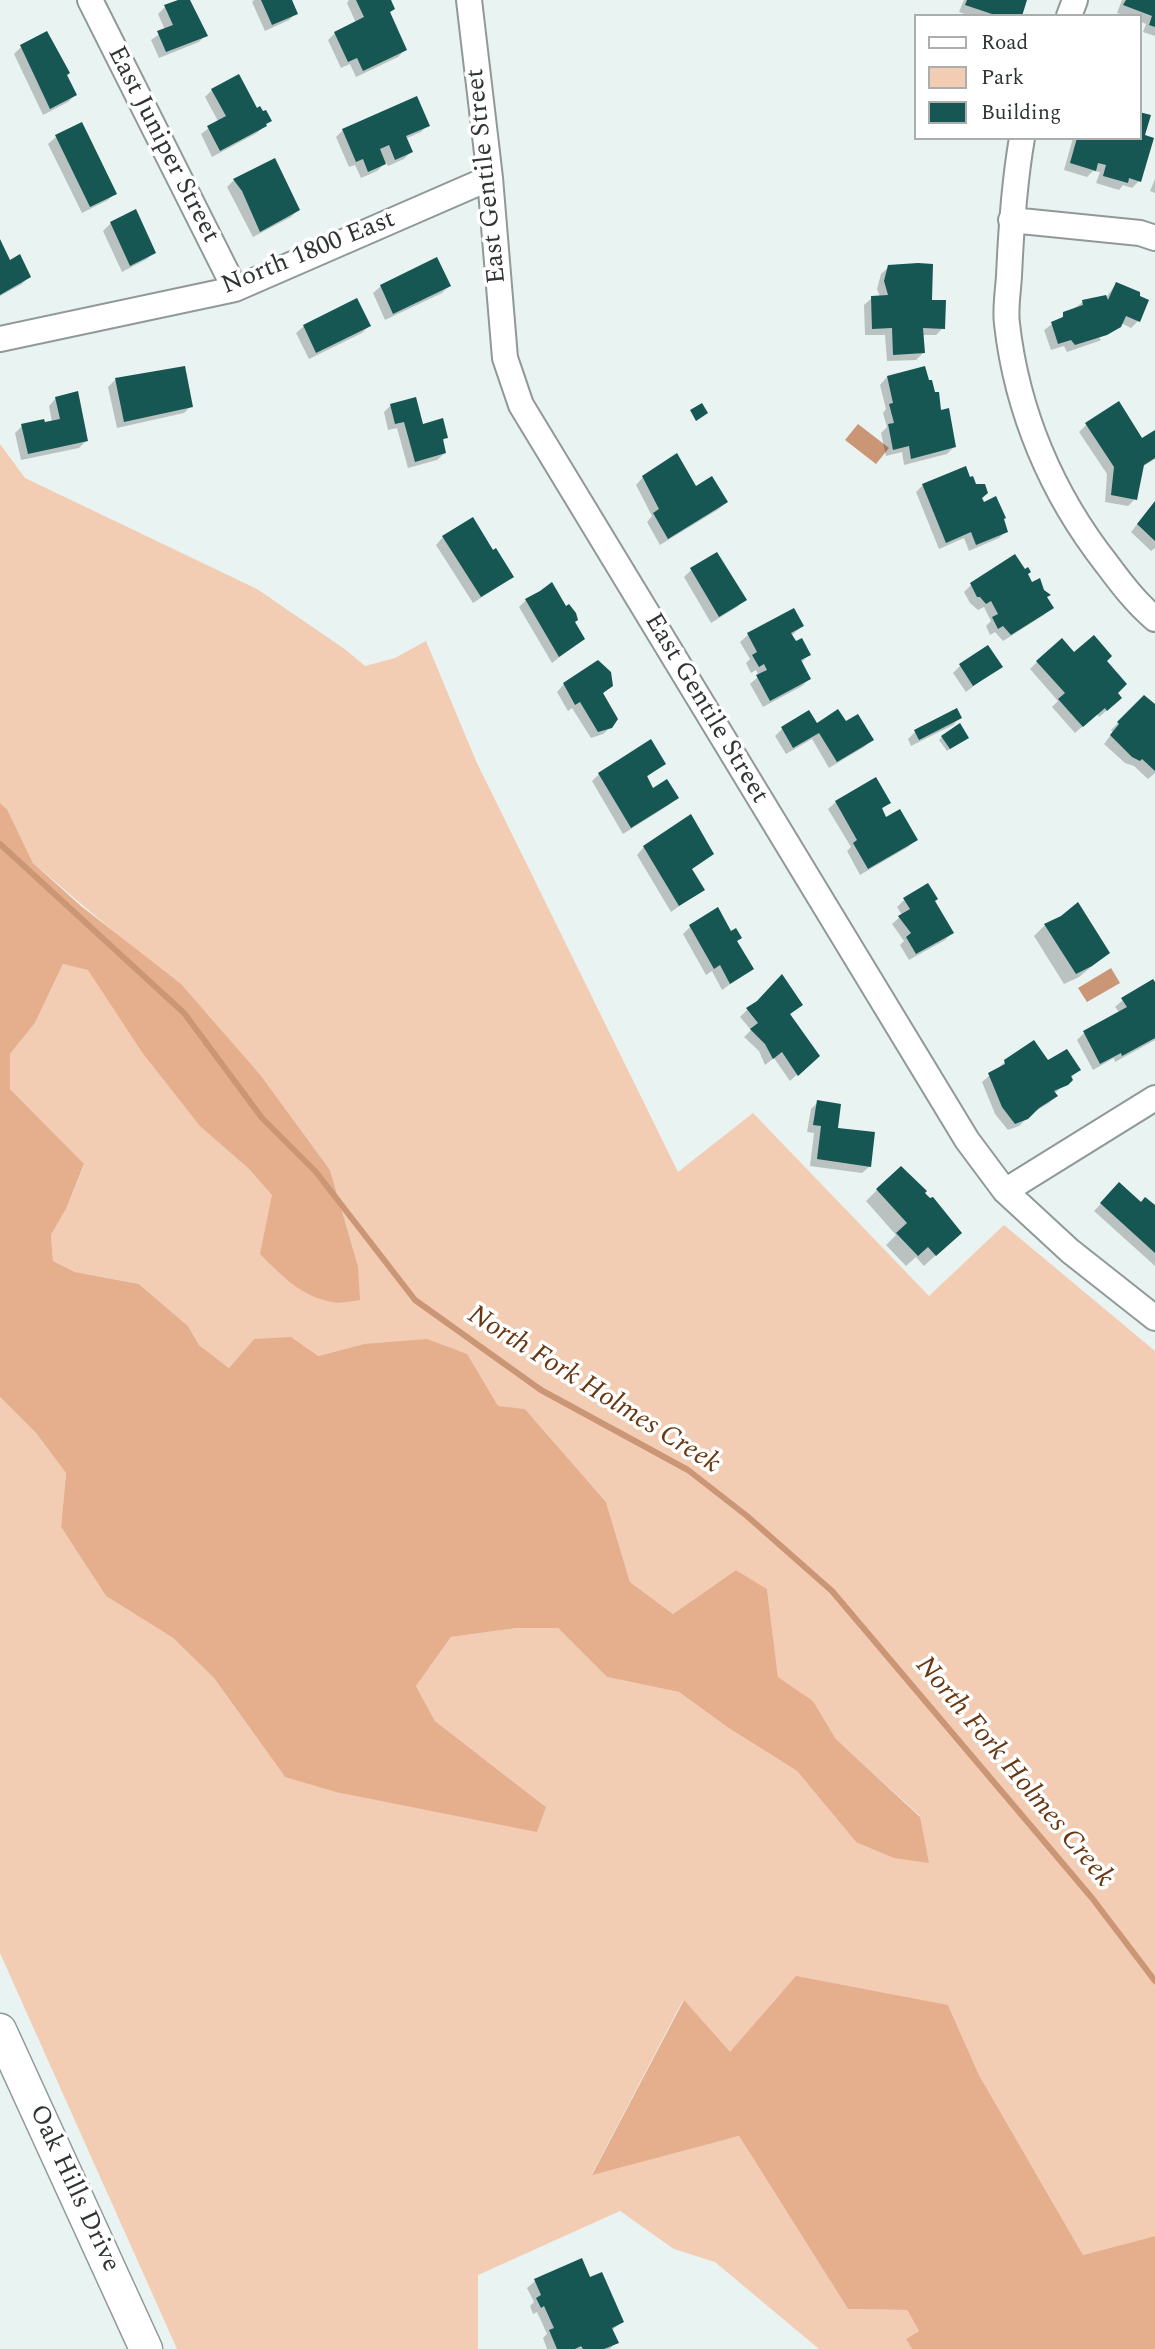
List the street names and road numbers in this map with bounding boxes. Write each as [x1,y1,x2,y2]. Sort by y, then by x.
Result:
street label: East Juniper Street [99,41,225,249]
street label: East Gentile Street [461,67,515,285]
street label: North 1800 East [218,205,400,303]
street label: East Gentile Street [636,608,774,810]
street label: Oak Hills Drive [21,2101,125,2277]

